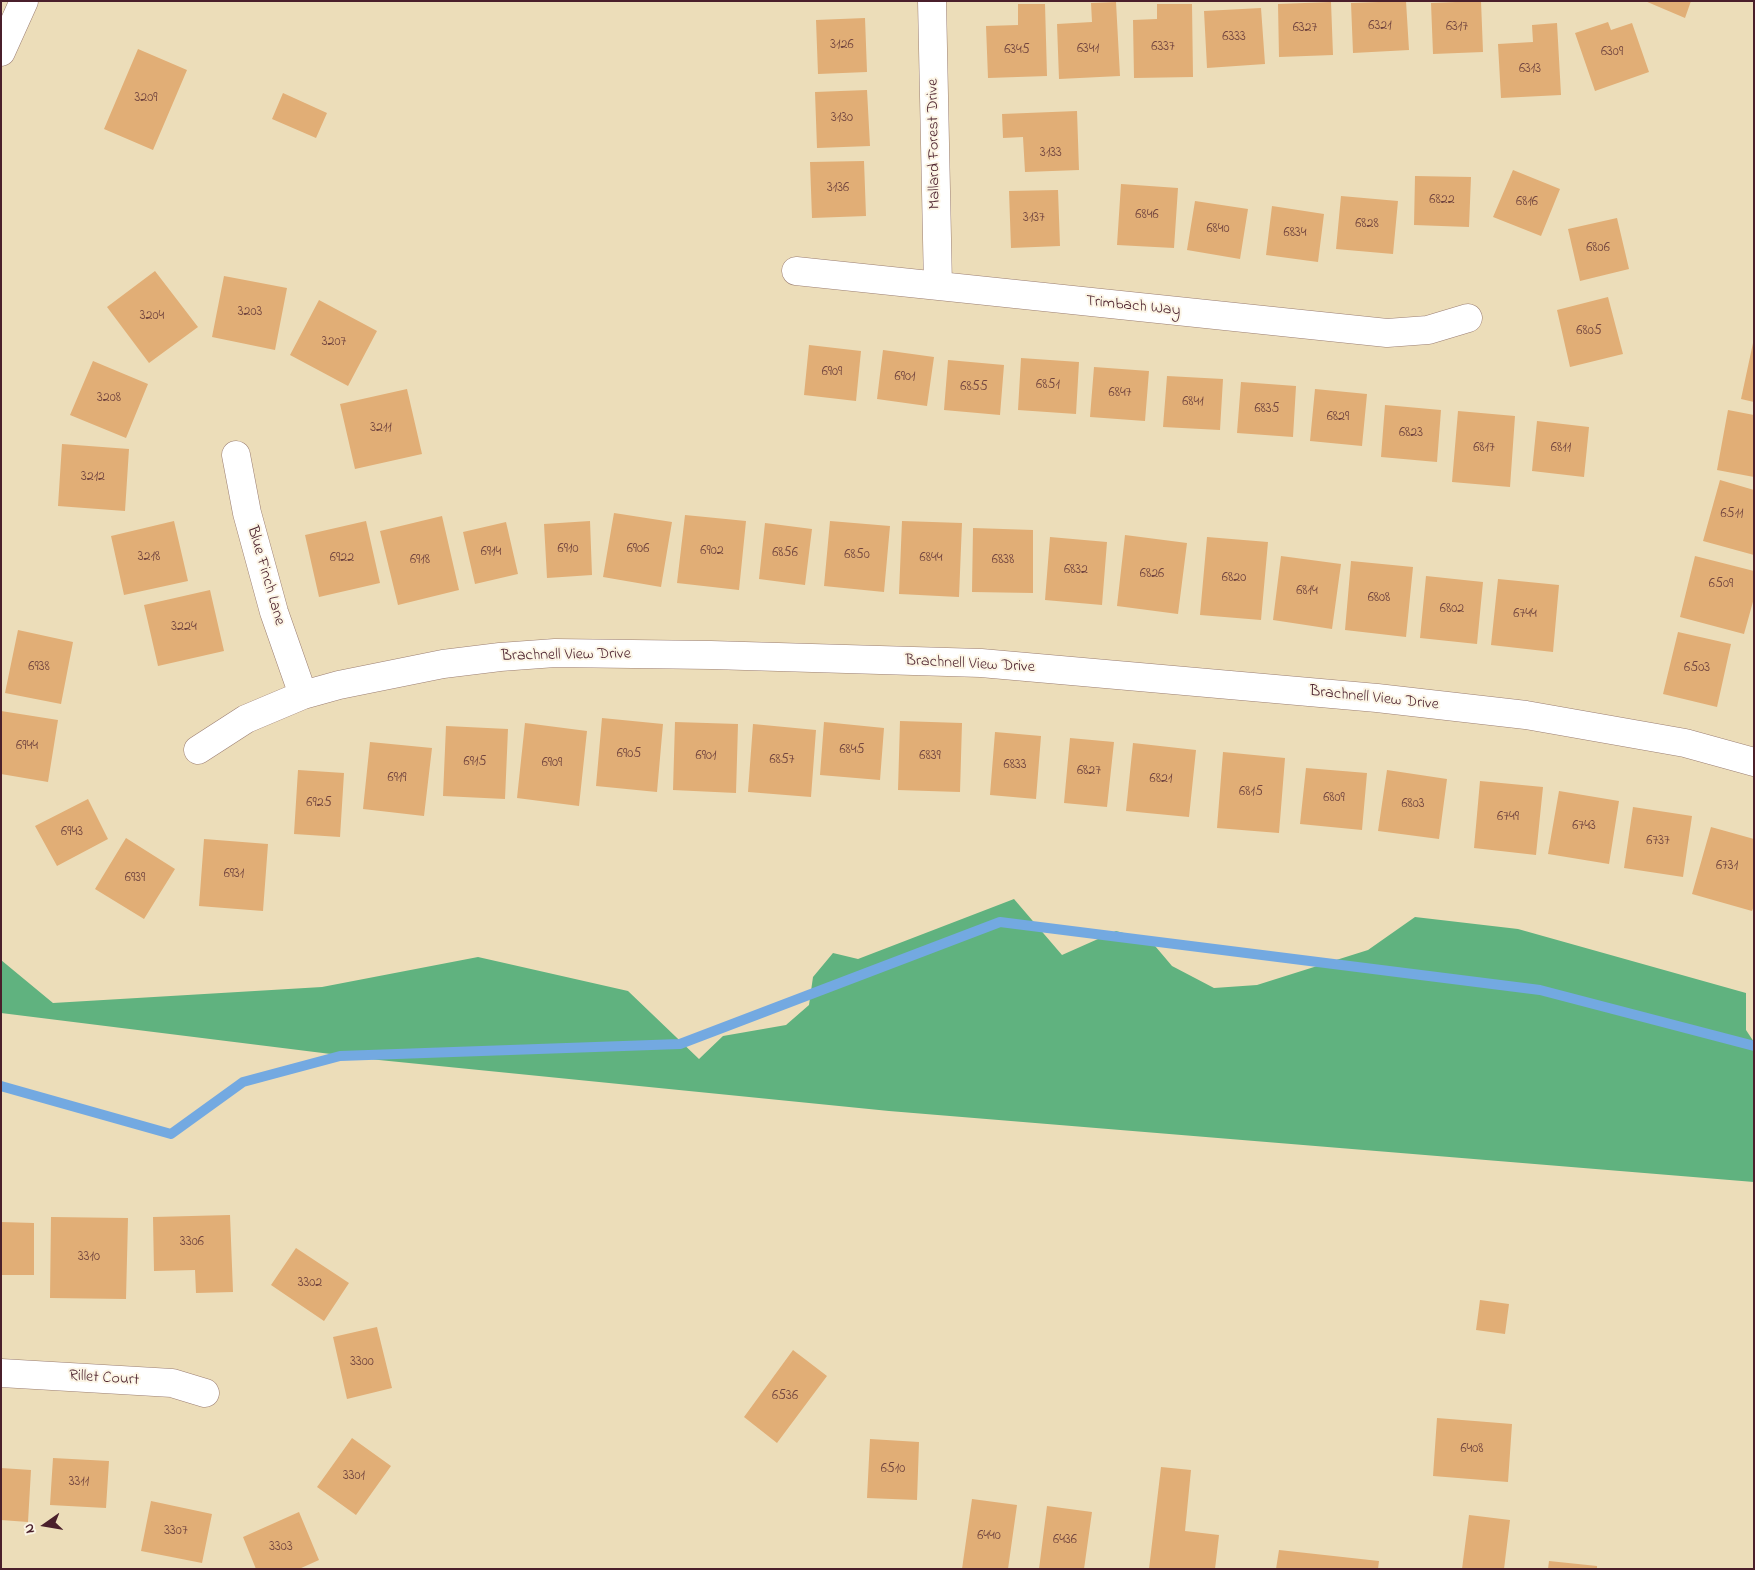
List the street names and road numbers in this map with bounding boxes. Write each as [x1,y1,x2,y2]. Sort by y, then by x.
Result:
street label: Mallard Forest Drive [924,79,946,209]
street label: Trimbach Way [1085,292,1181,322]
street label: Blue Finch Lane [242,524,288,628]
street label: Brachnell View Drive [501,645,631,667]
street label: Brachnell View Drive [905,652,1035,678]
street label: Brachnell View Drive [1308,683,1440,715]
street label: Rillet Court [68,1367,140,1391]

